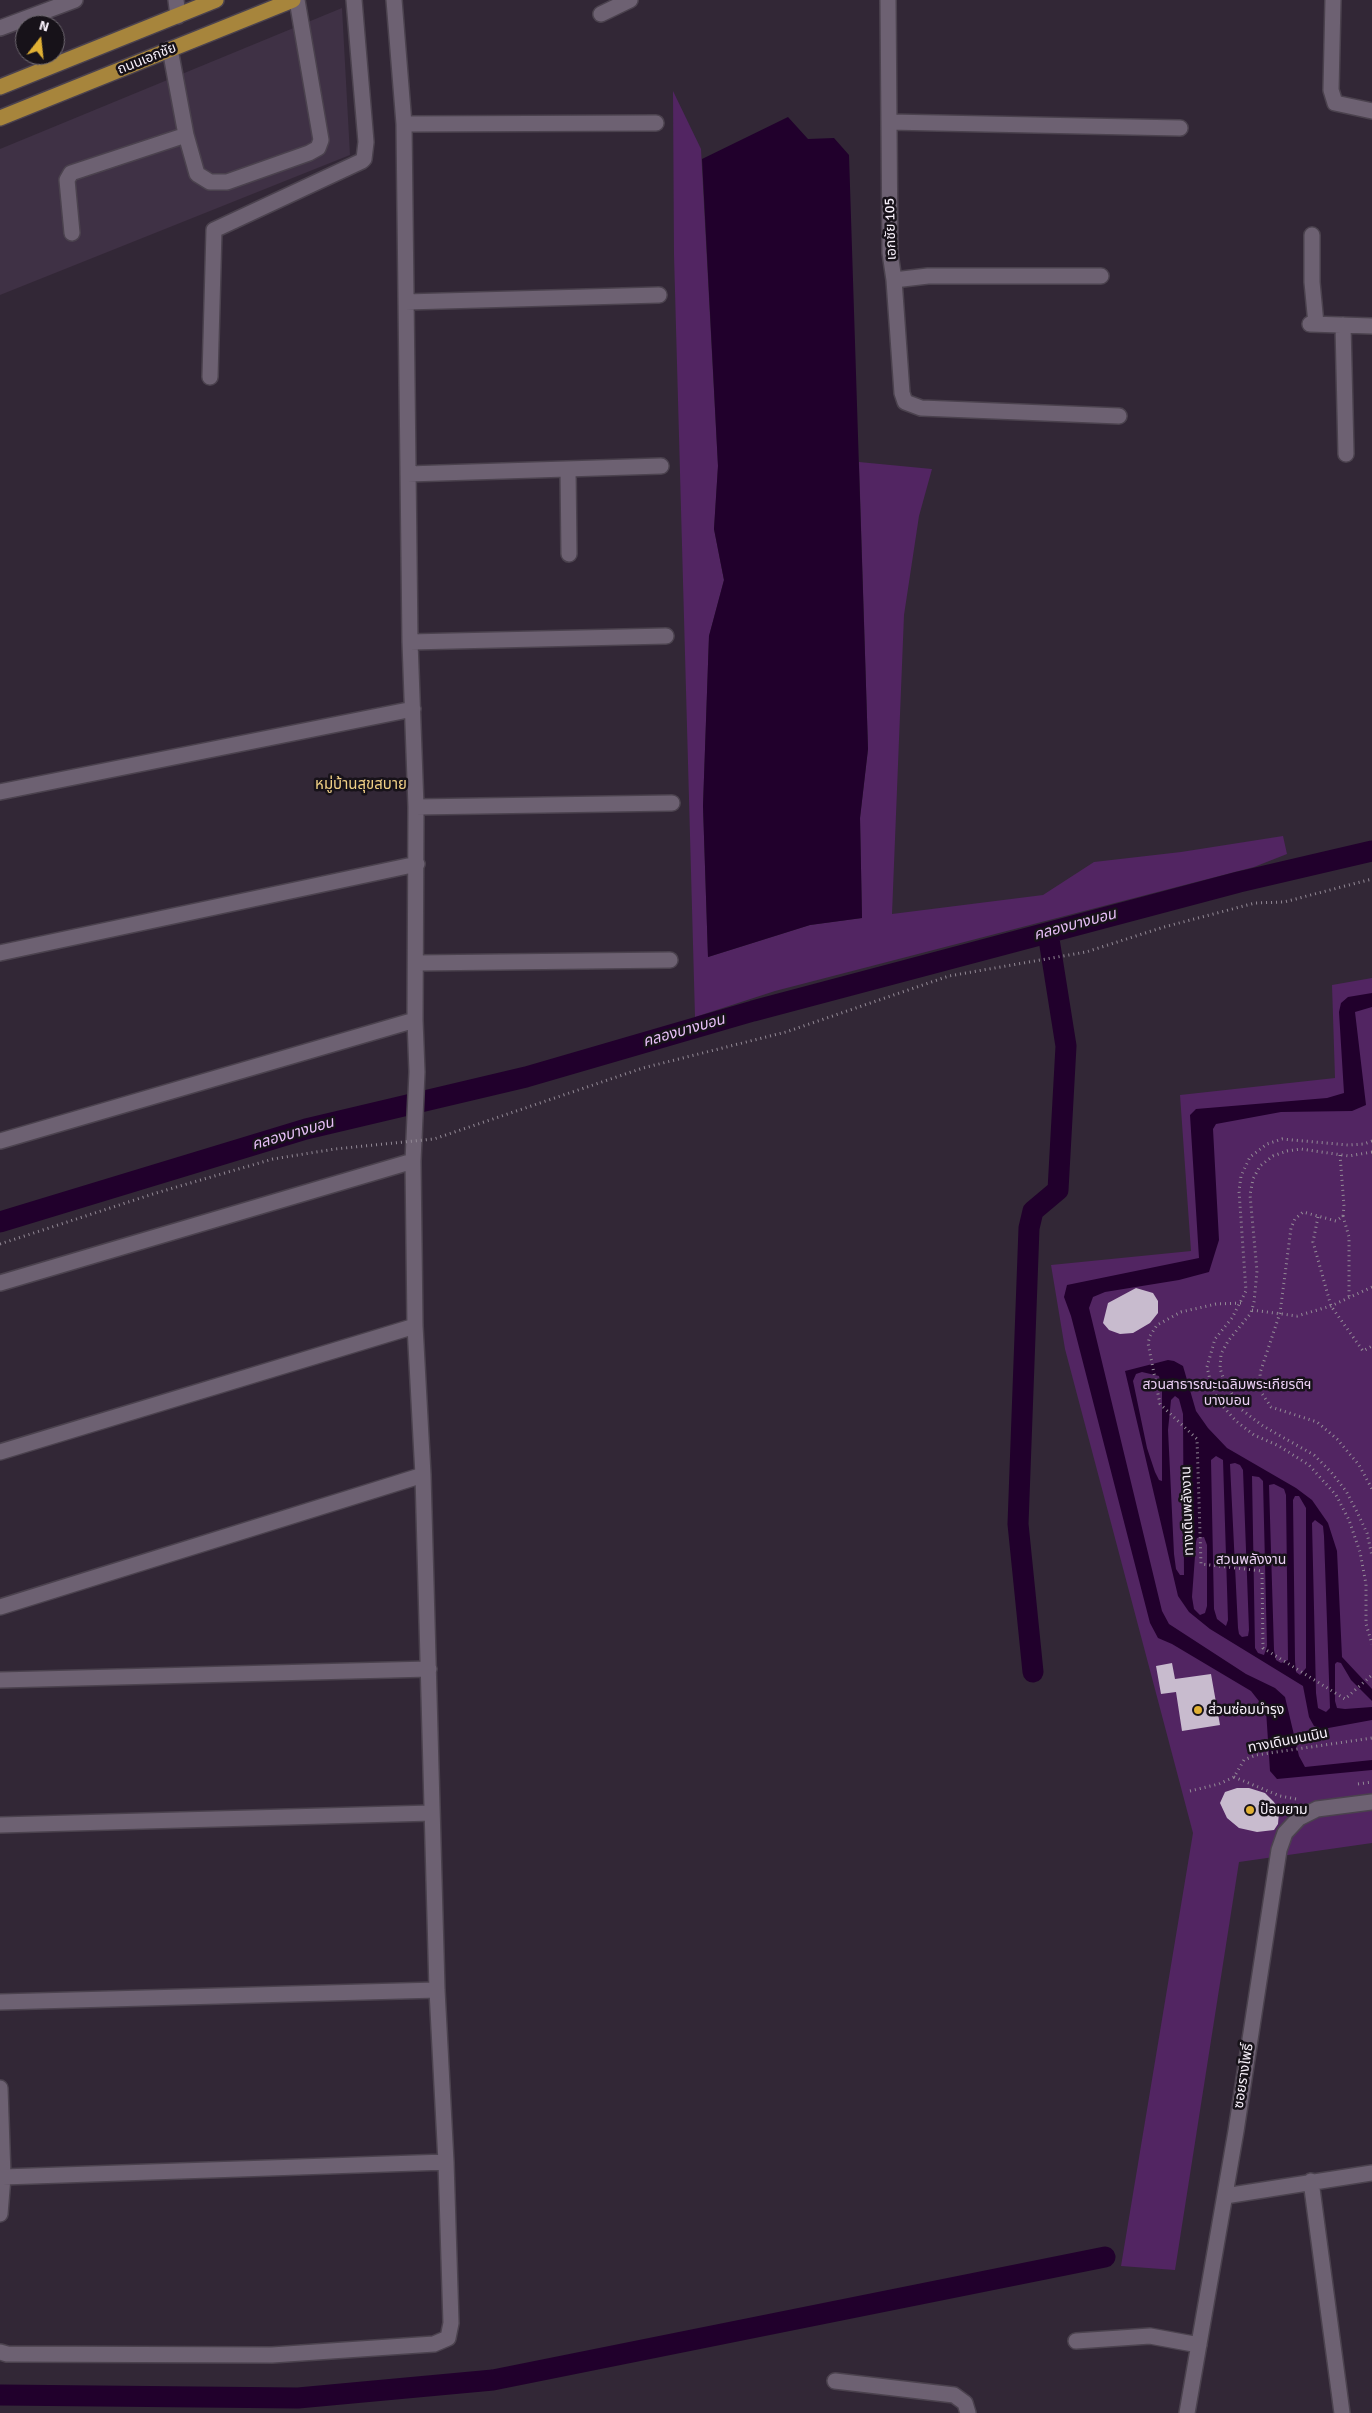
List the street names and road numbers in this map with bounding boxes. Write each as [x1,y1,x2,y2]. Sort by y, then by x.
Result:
street label: ถนนเอกชัย [115,40,179,78]
street label: เอกชัย 105 [882,198,900,260]
street label: ทางเดินพลังงาน [1178,1466,1198,1556]
street label: ทางเดินบนเนิน [1247,1725,1329,1757]
street label: ซอยรางโพธิ์ [1231,2042,1257,2110]

